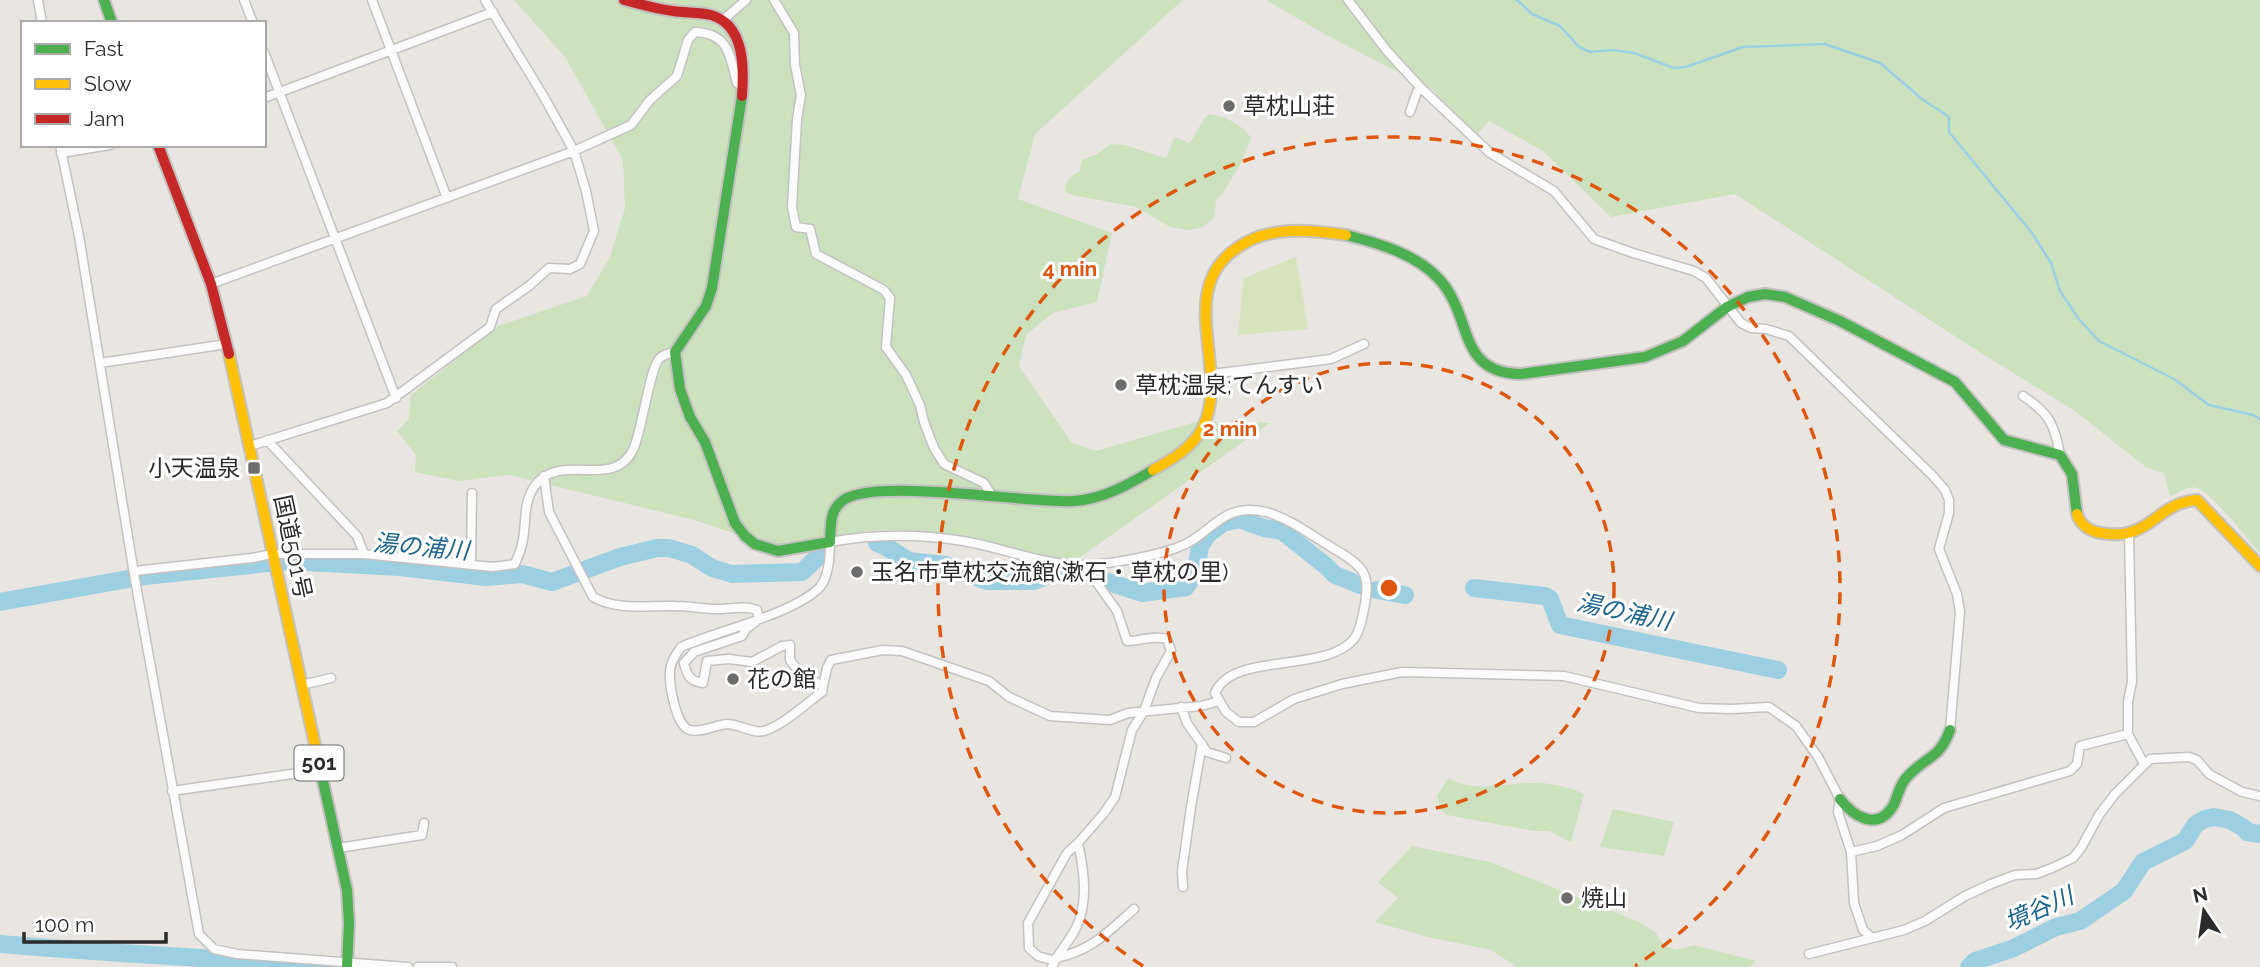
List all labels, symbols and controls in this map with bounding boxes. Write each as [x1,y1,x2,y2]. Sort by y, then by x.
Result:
legend [21,21,266,147]
text: Fast [84,36,124,61]
text: Slow [84,71,132,96]
place label: 草枕山荘 [1243,92,1335,119]
marker: 草枕山荘 [1221,98,1237,114]
text: Jam [84,106,125,131]
text: 4 min [1043,256,1097,281]
place label: 草枕温泉;てんすい [1135,371,1323,398]
marker: 草枕温泉;てんすい [1113,377,1129,393]
text: 2 min [1203,416,1257,441]
place label: 小天温泉 [148,454,240,481]
marker: 小天温泉 [246,460,262,476]
street label: 国道501号 [269,493,318,601]
water label: 湯の浦川 [372,528,473,565]
place label: 玉名市草枕交流館(漱石・草枕の里) [871,558,1228,585]
marker: 玉名市草枕交流館(漱石・草枕の里) [849,564,865,580]
centre of rings [1377,576,1401,600]
water label: 湯の浦川 [1574,587,1677,636]
place label: 花の館 [747,665,816,692]
marker: 花の館 [725,671,741,687]
road number: 501 [294,746,344,780]
north arrow [2169,876,2239,946]
water label: 境谷川 [2000,879,2080,936]
text: N [2191,882,2210,907]
place label: 焼山 [1581,884,1627,911]
marker: 焼山 [1559,890,1575,906]
scale bar [24,900,166,944]
text: 100 m [35,912,94,937]

